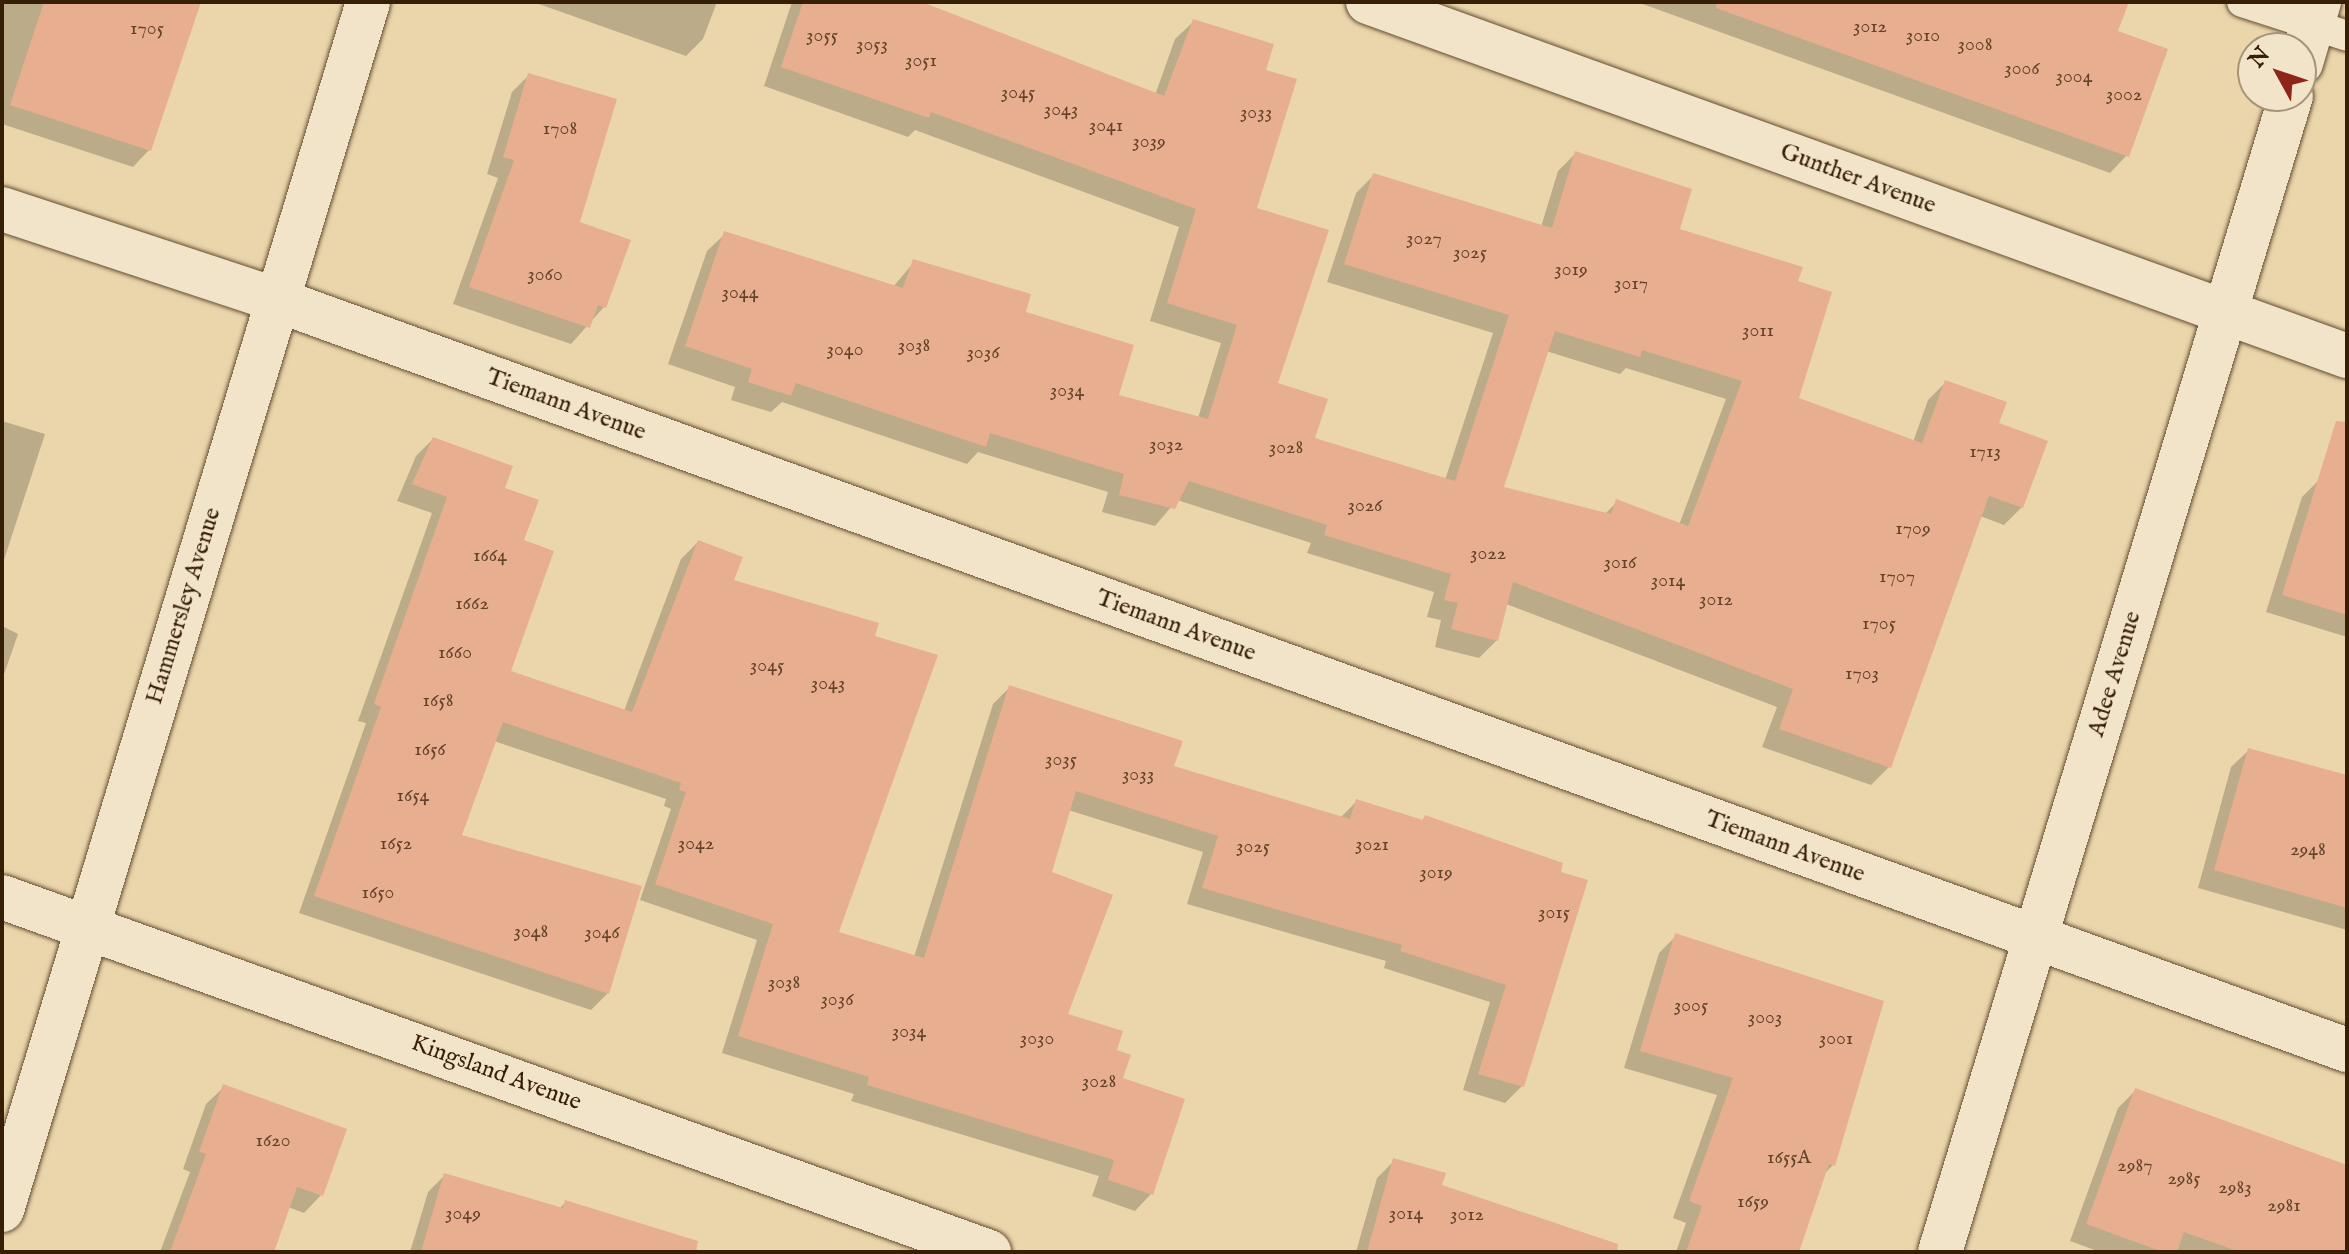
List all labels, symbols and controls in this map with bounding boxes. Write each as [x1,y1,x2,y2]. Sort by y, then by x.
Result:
house number: 3012 [1853,14,1887,38]
house number: 1705 [130,16,164,40]
house number: 3055 [806,23,838,47]
house number: 3010 [1906,23,1940,47]
house number: 3053 [856,32,888,56]
house number: 3008 [1958,32,1992,56]
north arrow [2237,32,2317,112]
text: N [2243,42,2277,74]
house number: 3051 [905,48,937,72]
house number: 3006 [2004,56,2040,80]
house number: 3004 [2056,64,2092,88]
house number: 3045 [1001,80,1035,104]
house number: 3002 [2106,82,2142,106]
house number: 3043 [1044,97,1078,121]
house number: 3033 [1240,100,1272,124]
house number: 3041 [1089,113,1123,137]
house number: 1708 [543,116,577,140]
house number: 3039 [1132,129,1166,153]
street label: Gunther Avenue [1776,137,1940,221]
house number: 3027 [1406,226,1442,250]
house number: 3025 [1453,240,1487,264]
house number: 3019 [1554,257,1588,281]
house number: 3060 [527,262,563,286]
house number: 3017 [1614,271,1648,295]
house number: 3044 [722,280,758,304]
house number: 3011 [1742,318,1774,342]
house number: 3038 [898,333,930,357]
house number: 3040 [827,337,863,361]
house number: 3036 [966,340,1000,364]
street label: Tiemann Avenue [482,363,650,447]
house number: 3034 [1050,378,1084,402]
house number: 3032 [1149,432,1183,456]
house number: 3028 [1269,435,1303,459]
house number: 1713 [1969,439,2001,463]
house number: 3026 [1347,493,1383,517]
street label: Hammersley Avenue [140,504,228,708]
house number: 1709 [1895,516,1931,540]
house number: 3022 [1470,541,1506,565]
house number: 1664 [473,543,507,567]
house number: 3016 [1603,550,1637,574]
house number: 1707 [1879,564,1915,588]
house number: 3014 [1651,568,1685,592]
street label: Tiemann Avenue [1092,584,1260,668]
house number: 3012 [1699,587,1733,611]
house number: 1662 [455,591,489,615]
street label: Adee Avenue [2082,608,2148,740]
house number: 1705 [1862,611,1896,635]
house number: 1660 [438,640,472,664]
house number: 3045 [750,653,784,677]
house number: 1703 [1845,661,1879,685]
house number: 3043 [811,671,845,695]
house number: 1658 [423,688,453,712]
house number: 1656 [414,737,446,761]
house number: 3035 [1045,747,1077,771]
house number: 3033 [1122,762,1154,786]
house number: 1654 [397,783,429,807]
street label: Tiemann Avenue [1701,805,1869,889]
house number: 1652 [380,831,412,855]
house number: 3042 [678,831,714,855]
house number: 3021 [1355,832,1389,856]
house number: 3025 [1236,834,1270,858]
house number: 2948 [2290,837,2326,861]
house number: 3019 [1419,860,1453,884]
house number: 1650 [362,880,394,904]
house number: 3015 [1538,900,1570,924]
house number: 3048 [514,919,548,943]
house number: 3046 [584,920,620,944]
house number: 3038 [768,970,800,994]
house number: 3036 [820,987,854,1011]
house number: 3005 [1674,993,1708,1017]
house number: 3003 [1748,1005,1782,1029]
house number: 3034 [892,1019,926,1043]
house number: 3030 [1020,1026,1054,1050]
house number: 3001 [1819,1026,1853,1050]
street label: Kingsland Avenue [407,1029,585,1117]
house number: 3028 [1082,1069,1116,1093]
house number: 1620 [255,1128,291,1152]
house number: 1655A [1767,1145,1811,1169]
house number: 2987 [2117,1153,2153,1177]
house number: 2985 [2167,1166,2201,1190]
house number: 2983 [2218,1175,2252,1199]
house number: 1659 [1737,1189,1769,1213]
house number: 2981 [2267,1193,2301,1217]
house number: 3049 [445,1201,481,1225]
house number: 3014 [1389,1201,1423,1225]
house number: 3012 [1450,1202,1484,1226]

